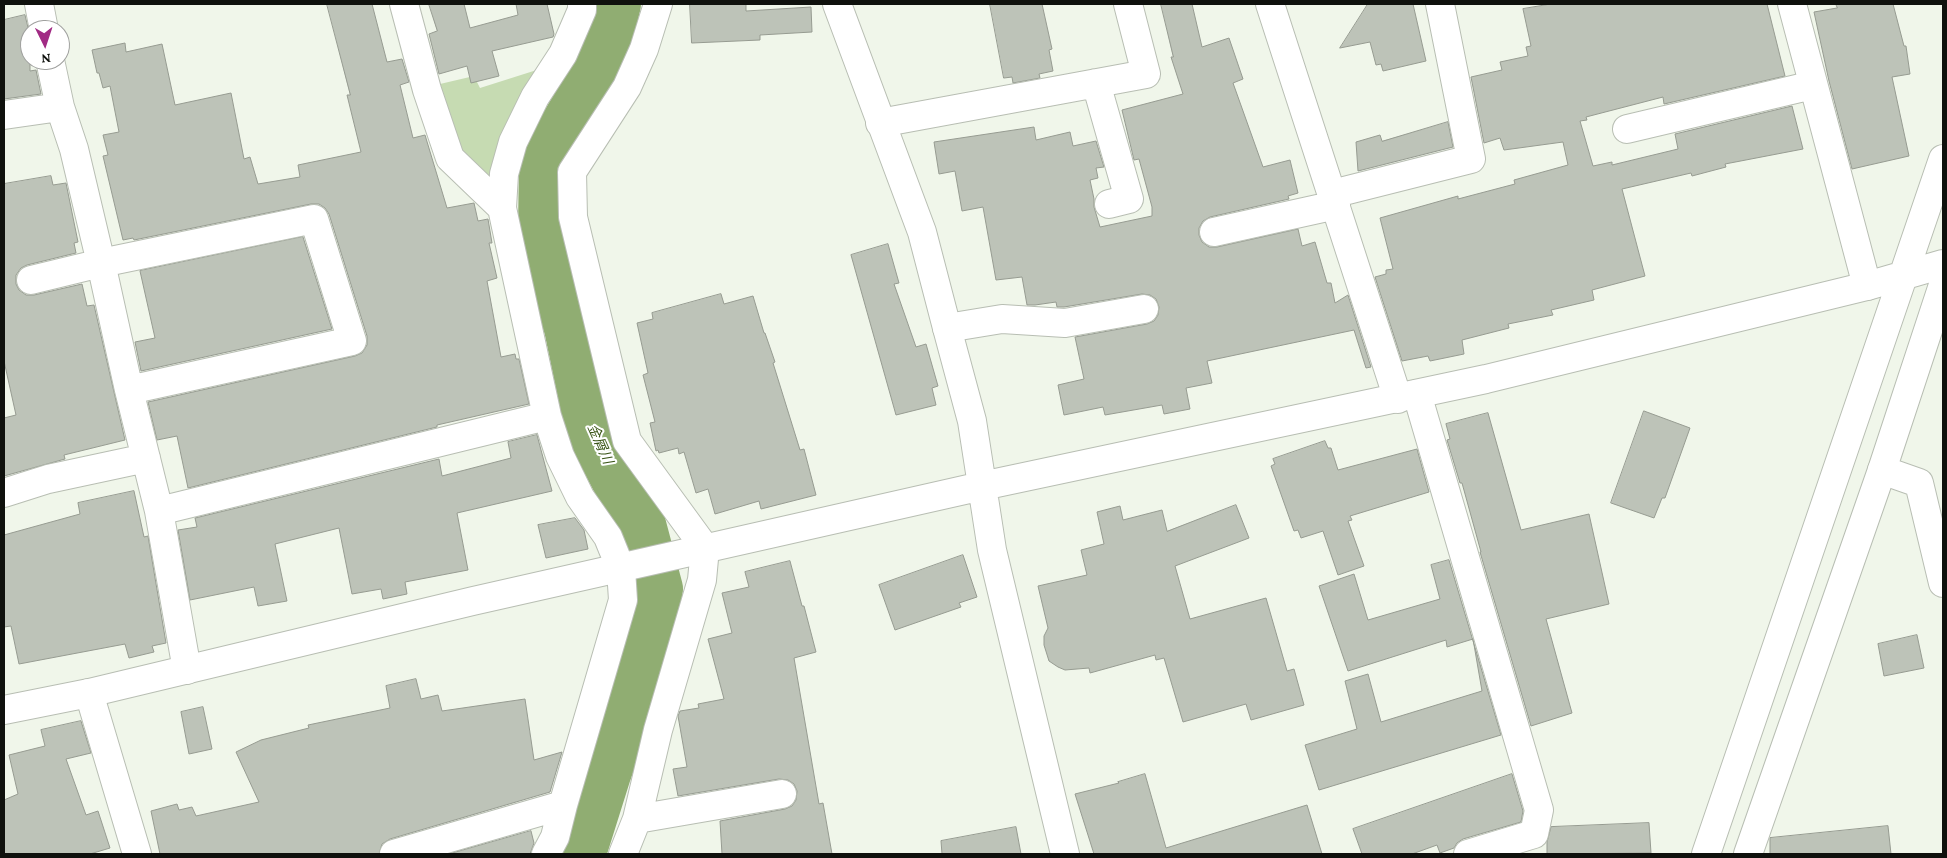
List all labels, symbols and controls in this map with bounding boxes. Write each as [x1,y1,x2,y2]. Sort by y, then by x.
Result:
north arrow [20,20,70,70]
text: N [41,51,51,67]
water label: 金屑川 [584,421,616,467]

